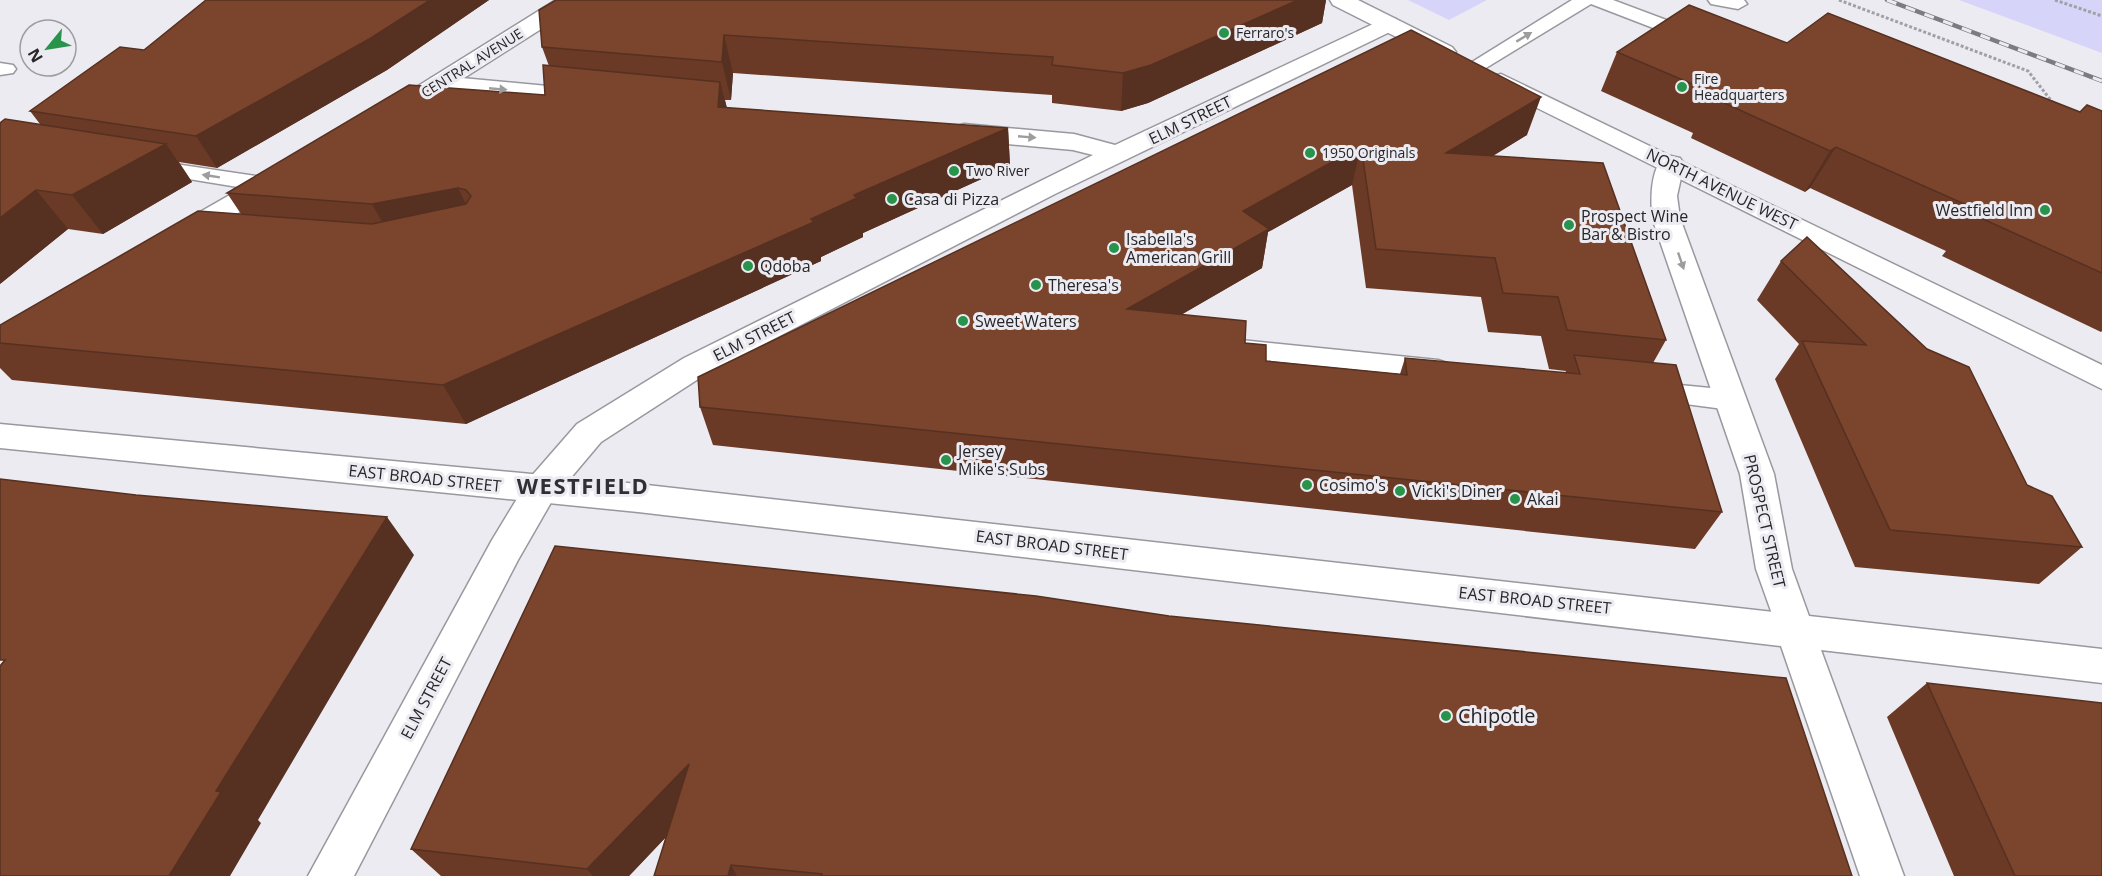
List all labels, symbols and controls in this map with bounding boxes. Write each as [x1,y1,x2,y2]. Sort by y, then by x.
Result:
north arrow [18,18,78,78]
place label: Ferraro's [1236,23,1295,42]
street label: CENTRAL AVENUE [417,24,526,102]
marker: Ferraro's [1217,26,1231,40]
one-way arrow [1516,32,1533,42]
text: N [22,44,48,67]
place label: Fire Headquarters [1694,69,1785,104]
marker: Fire Headquarters [1675,80,1689,94]
one-way arrow [489,84,508,94]
street label: ELM STREET [1145,90,1235,150]
one-way arrow [1017,132,1036,142]
place label: 1950 Originals [1322,143,1416,162]
street label: NORTH AVENUE WEST [1643,143,1801,235]
marker: 1950 Originals [1303,146,1317,160]
place label: Two River [966,161,1030,180]
marker: Two River [947,164,961,178]
one-way arrow [201,171,220,180]
place label: Casa di Pizza [904,188,999,210]
marker: Casa di Pizza [885,192,899,206]
place label: Westfield Inn [1935,199,2033,221]
marker: Westfield Inn [2038,203,2052,217]
place label: Prospect Wine Bar & Bistro [1581,205,1688,245]
marker: Prospect Wine Bar & Bistro [1562,218,1576,232]
place label: Isabella's American Grill [1126,228,1231,268]
marker: Isabella's American Grill [1107,241,1121,255]
one-way arrow [1677,252,1686,270]
place label: Qdoba [760,255,811,277]
marker: Qdoba [741,259,755,273]
place label: Theresa's [1048,274,1119,296]
marker: Theresa's [1029,278,1043,292]
street label: ELM STREET [709,306,799,366]
place label: Sweet Waters [975,310,1077,332]
marker: Sweet Waters [956,314,970,328]
place label: Jersey Mike's Subs [956,440,1045,480]
street label: PROSPECT STREET [1739,452,1791,590]
marker: Jersey Mike's Subs [939,453,953,467]
street label: EAST BROAD STREET [348,459,503,497]
district label: WESTFIELD [517,470,649,500]
place label: Cosimo's [1319,474,1386,496]
marker: Cosimo's [1300,478,1314,492]
place label: Vicki's Diner [1412,480,1502,502]
marker: Vicki's Diner [1393,484,1407,498]
place label: Akai [1527,488,1558,510]
marker: Akai [1508,492,1522,506]
street label: EAST BROAD STREET [975,525,1130,565]
street label: EAST BROAD STREET [1458,581,1613,619]
street label: ELM STREET [395,653,457,743]
place label: Chipotle [1458,702,1536,729]
marker: Chipotle [1439,709,1453,723]

